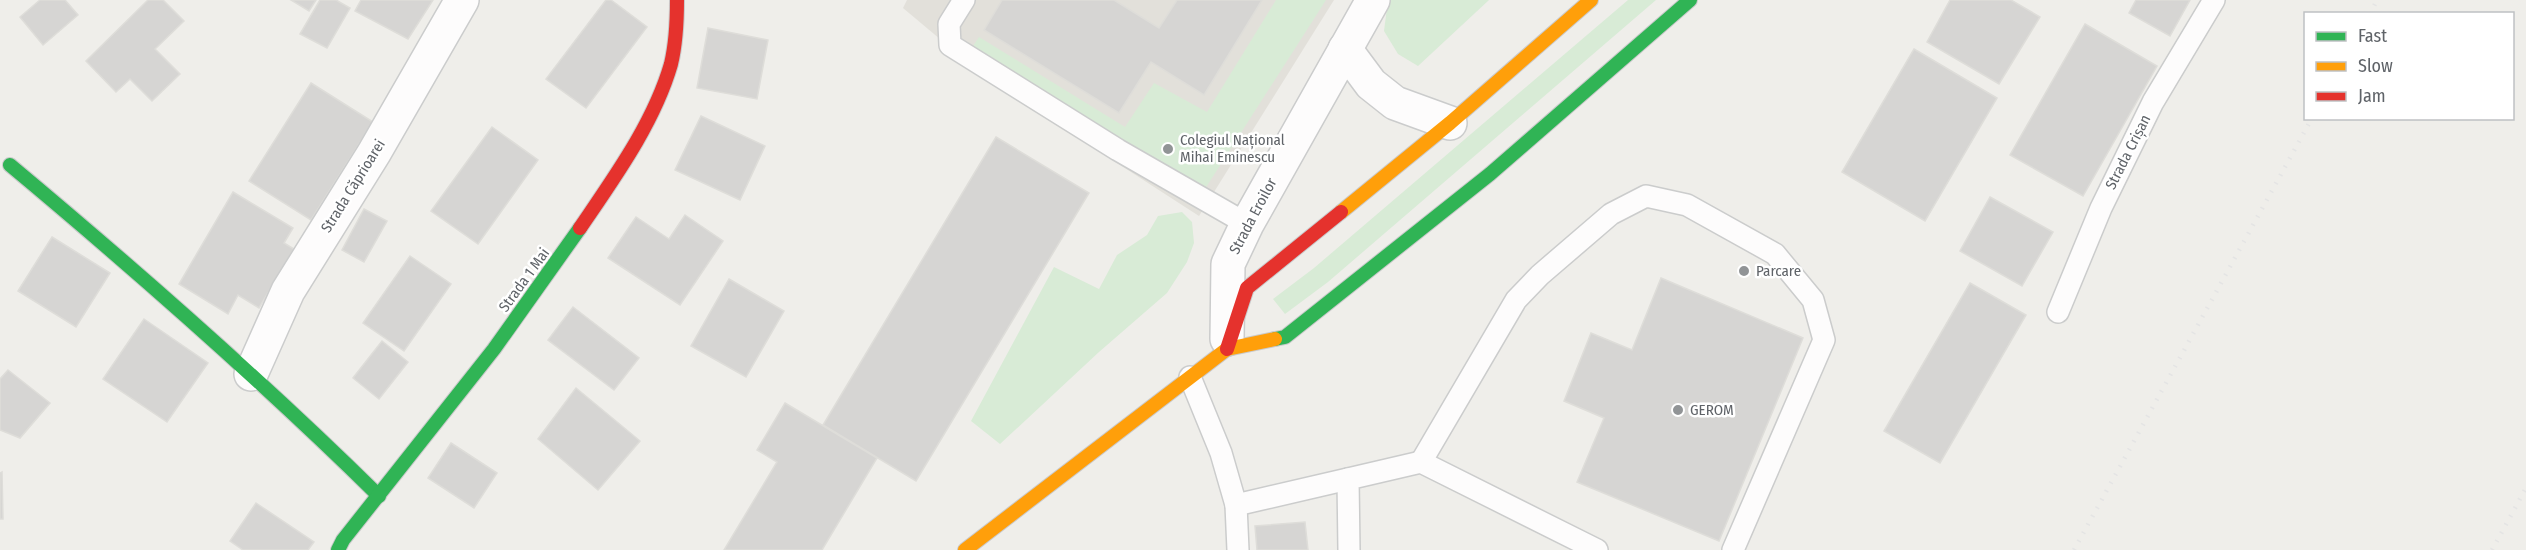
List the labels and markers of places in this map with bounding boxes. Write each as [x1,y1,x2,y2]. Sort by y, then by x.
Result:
place label: Colegiul Național Mihai Eminescu [1180,131,1285,166]
marker: Colegiul Național Mihai Eminescu [1161,142,1175,156]
place label: Parcare [1756,262,1801,280]
marker: Parcare [1737,264,1751,278]
place label: GEROM [1690,401,1734,419]
marker: GEROM [1671,403,1685,417]

